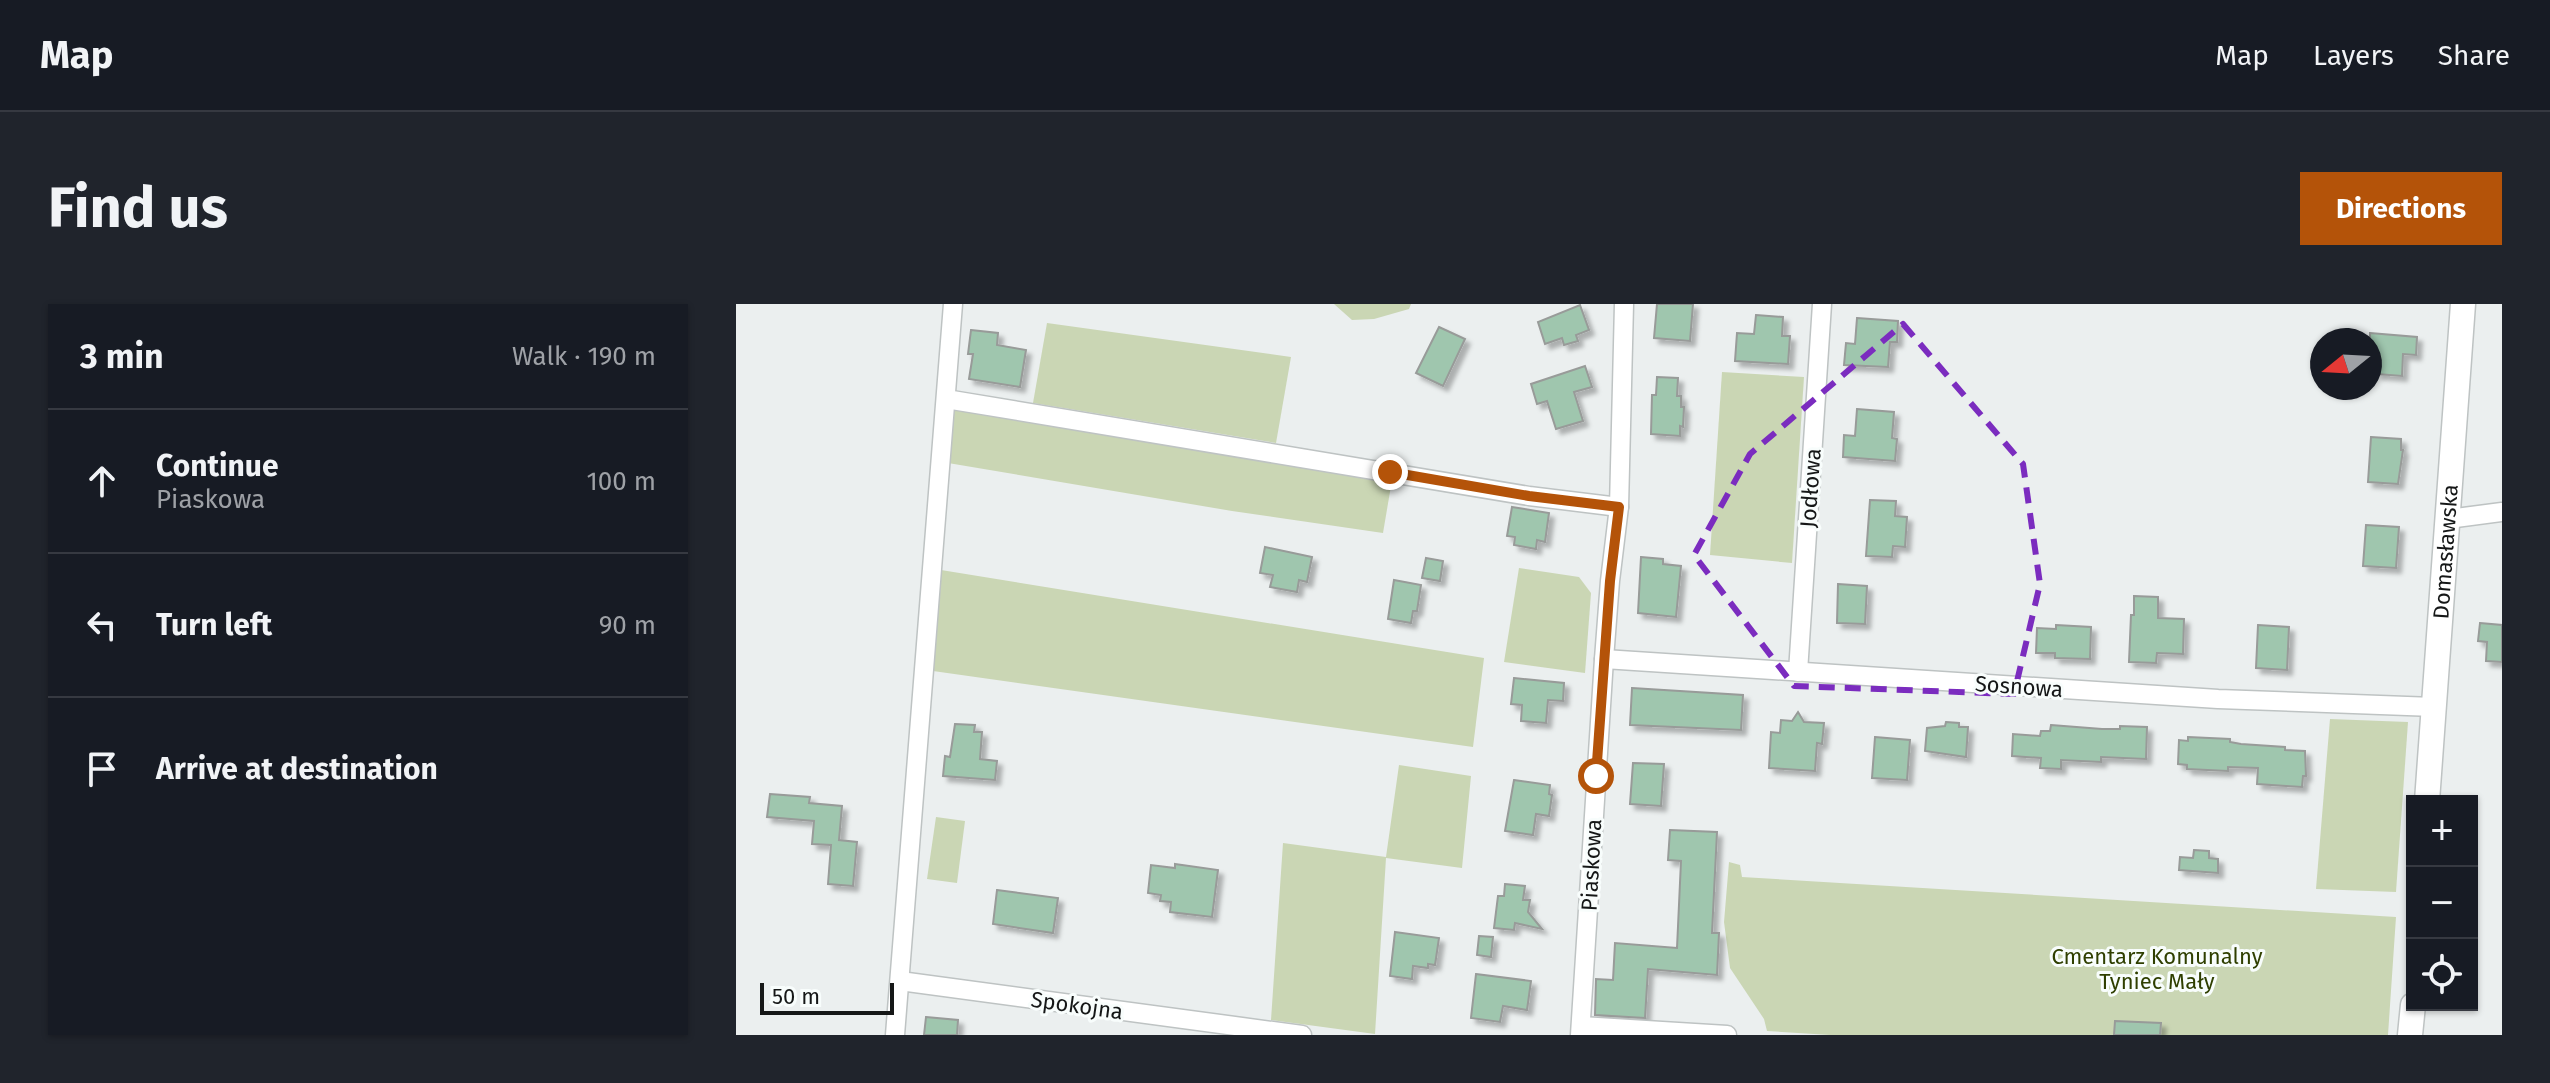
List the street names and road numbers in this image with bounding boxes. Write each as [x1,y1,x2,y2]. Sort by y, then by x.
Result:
street label: Jodłowa [1794,447,1827,529]
street label: Domasławska [2427,483,2464,620]
street label: Sosnowa [1974,670,2064,703]
street label: Piaskowa [1576,818,1607,912]
street label: Spokojna [1029,986,1125,1025]

